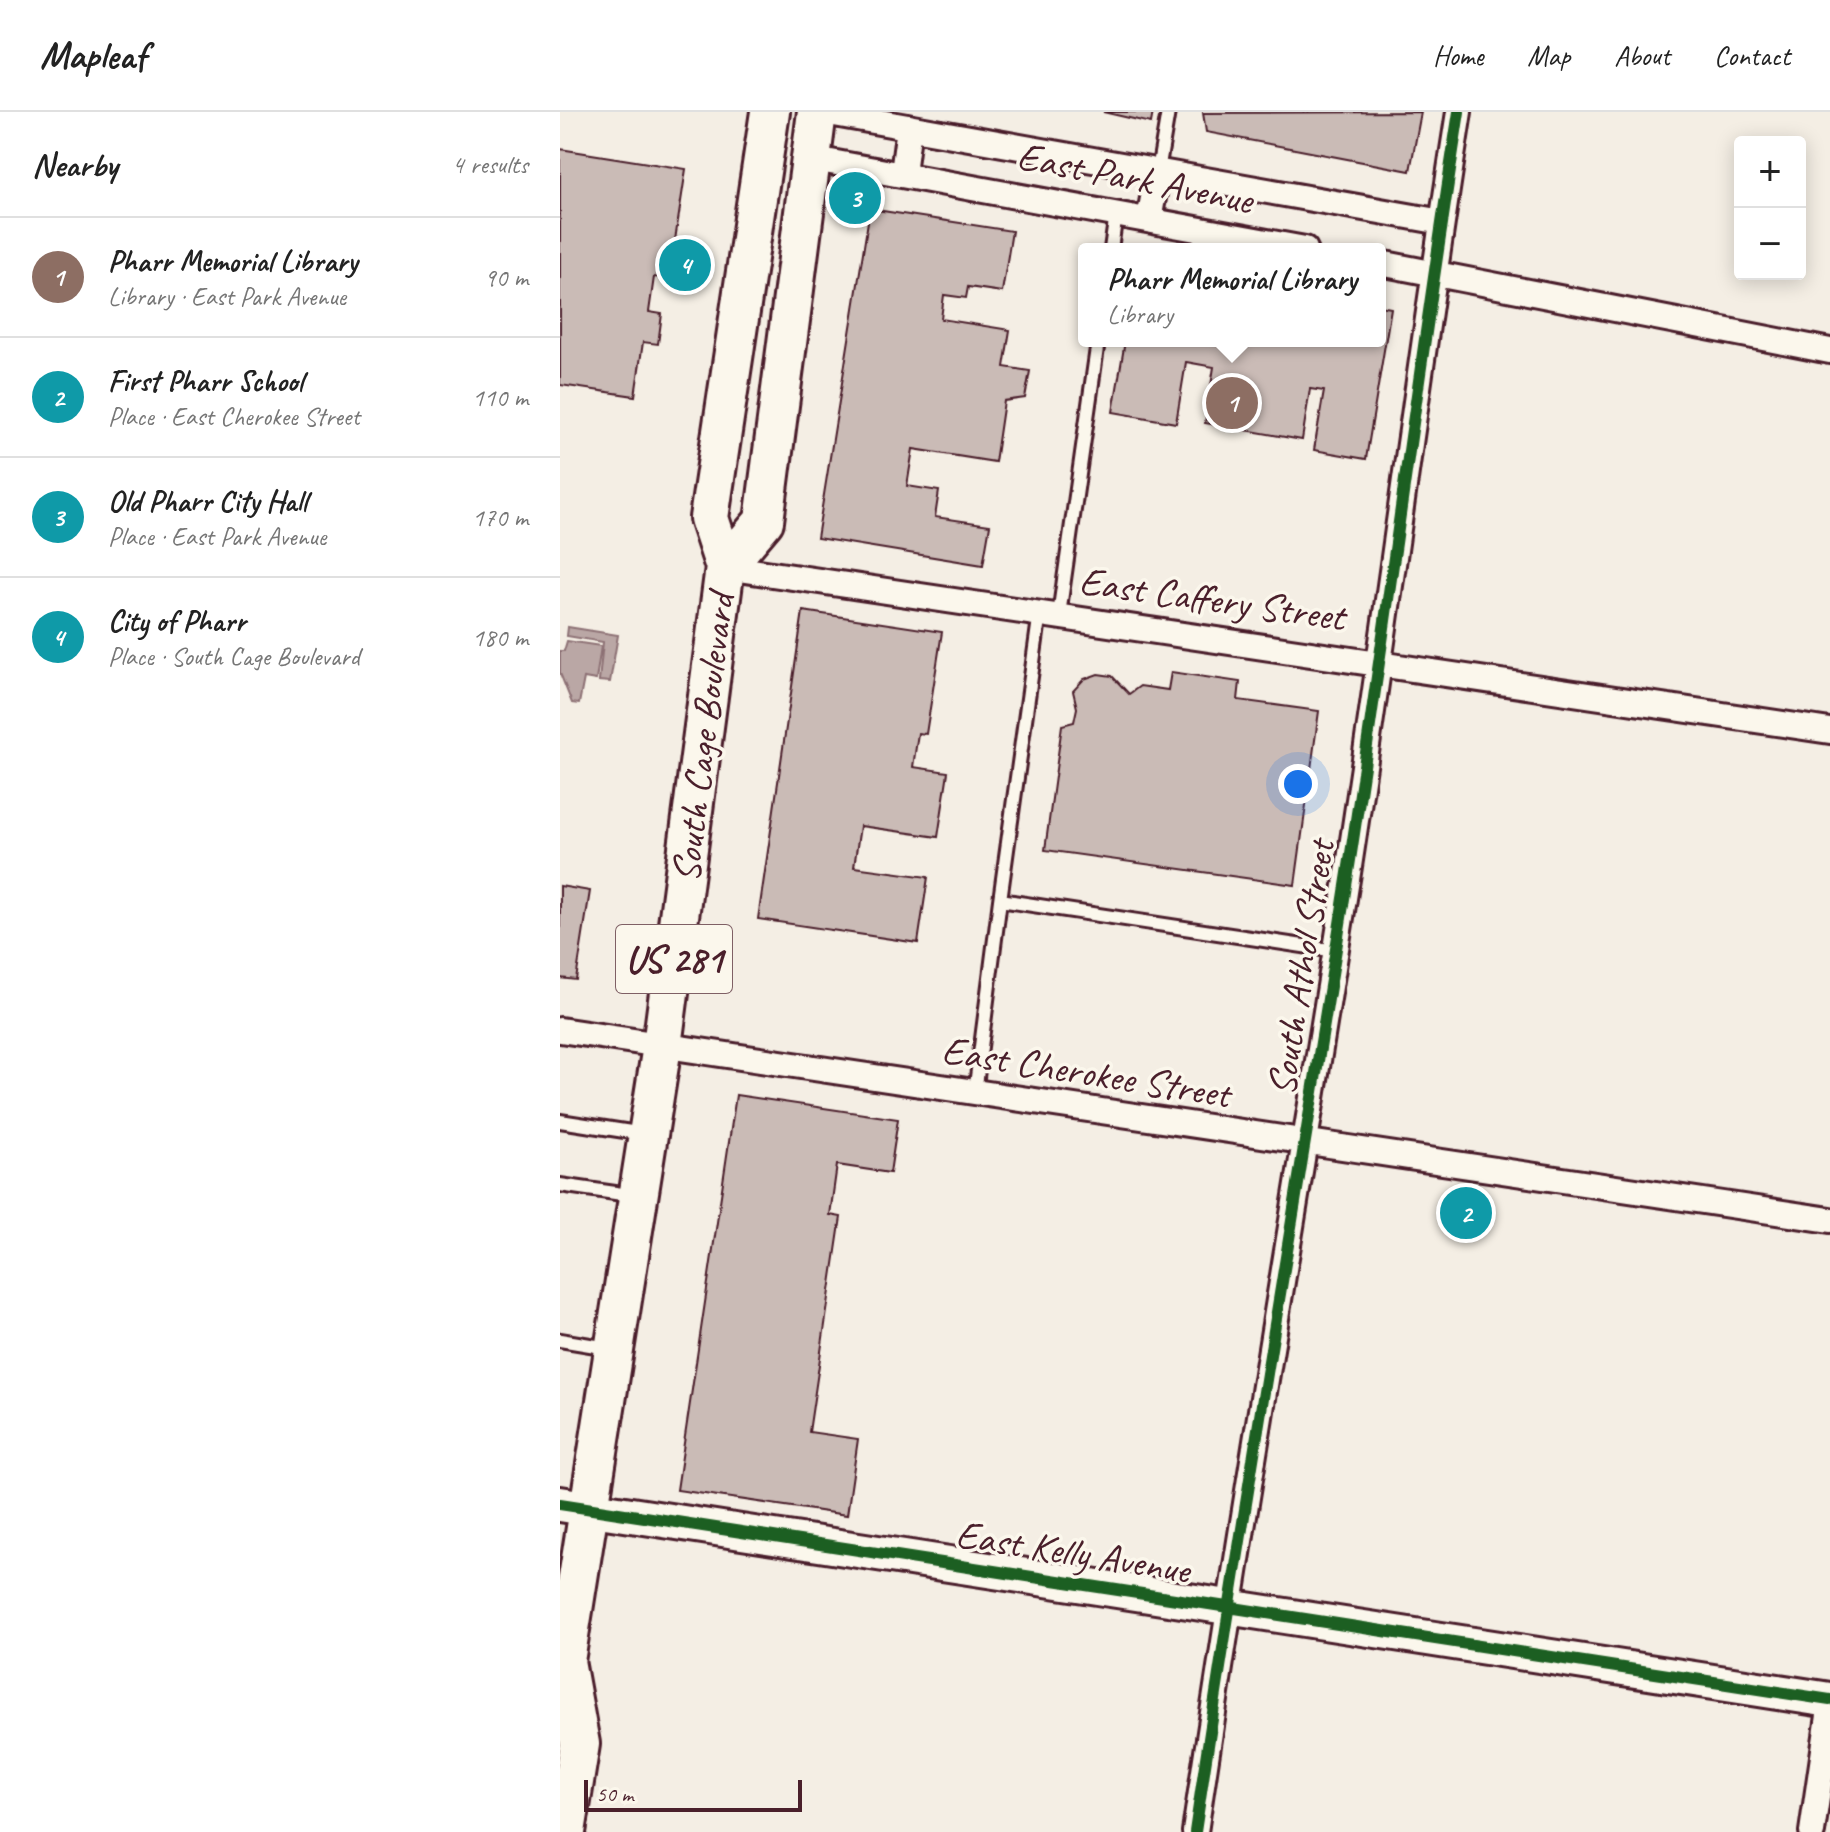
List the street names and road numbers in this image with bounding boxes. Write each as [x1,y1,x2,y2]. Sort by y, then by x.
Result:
street label: East Park Avenue [1013,131,1260,226]
street label: East Caffery Street [1076,556,1351,643]
street label: South Cage Boulevard [661,585,746,885]
street label: South Athol Street [1256,833,1346,1099]
road number: US 281 [616,925,732,993]
street label: East Cherokee Street [939,1025,1237,1120]
street label: East Kelly Avenue [953,1509,1196,1596]

